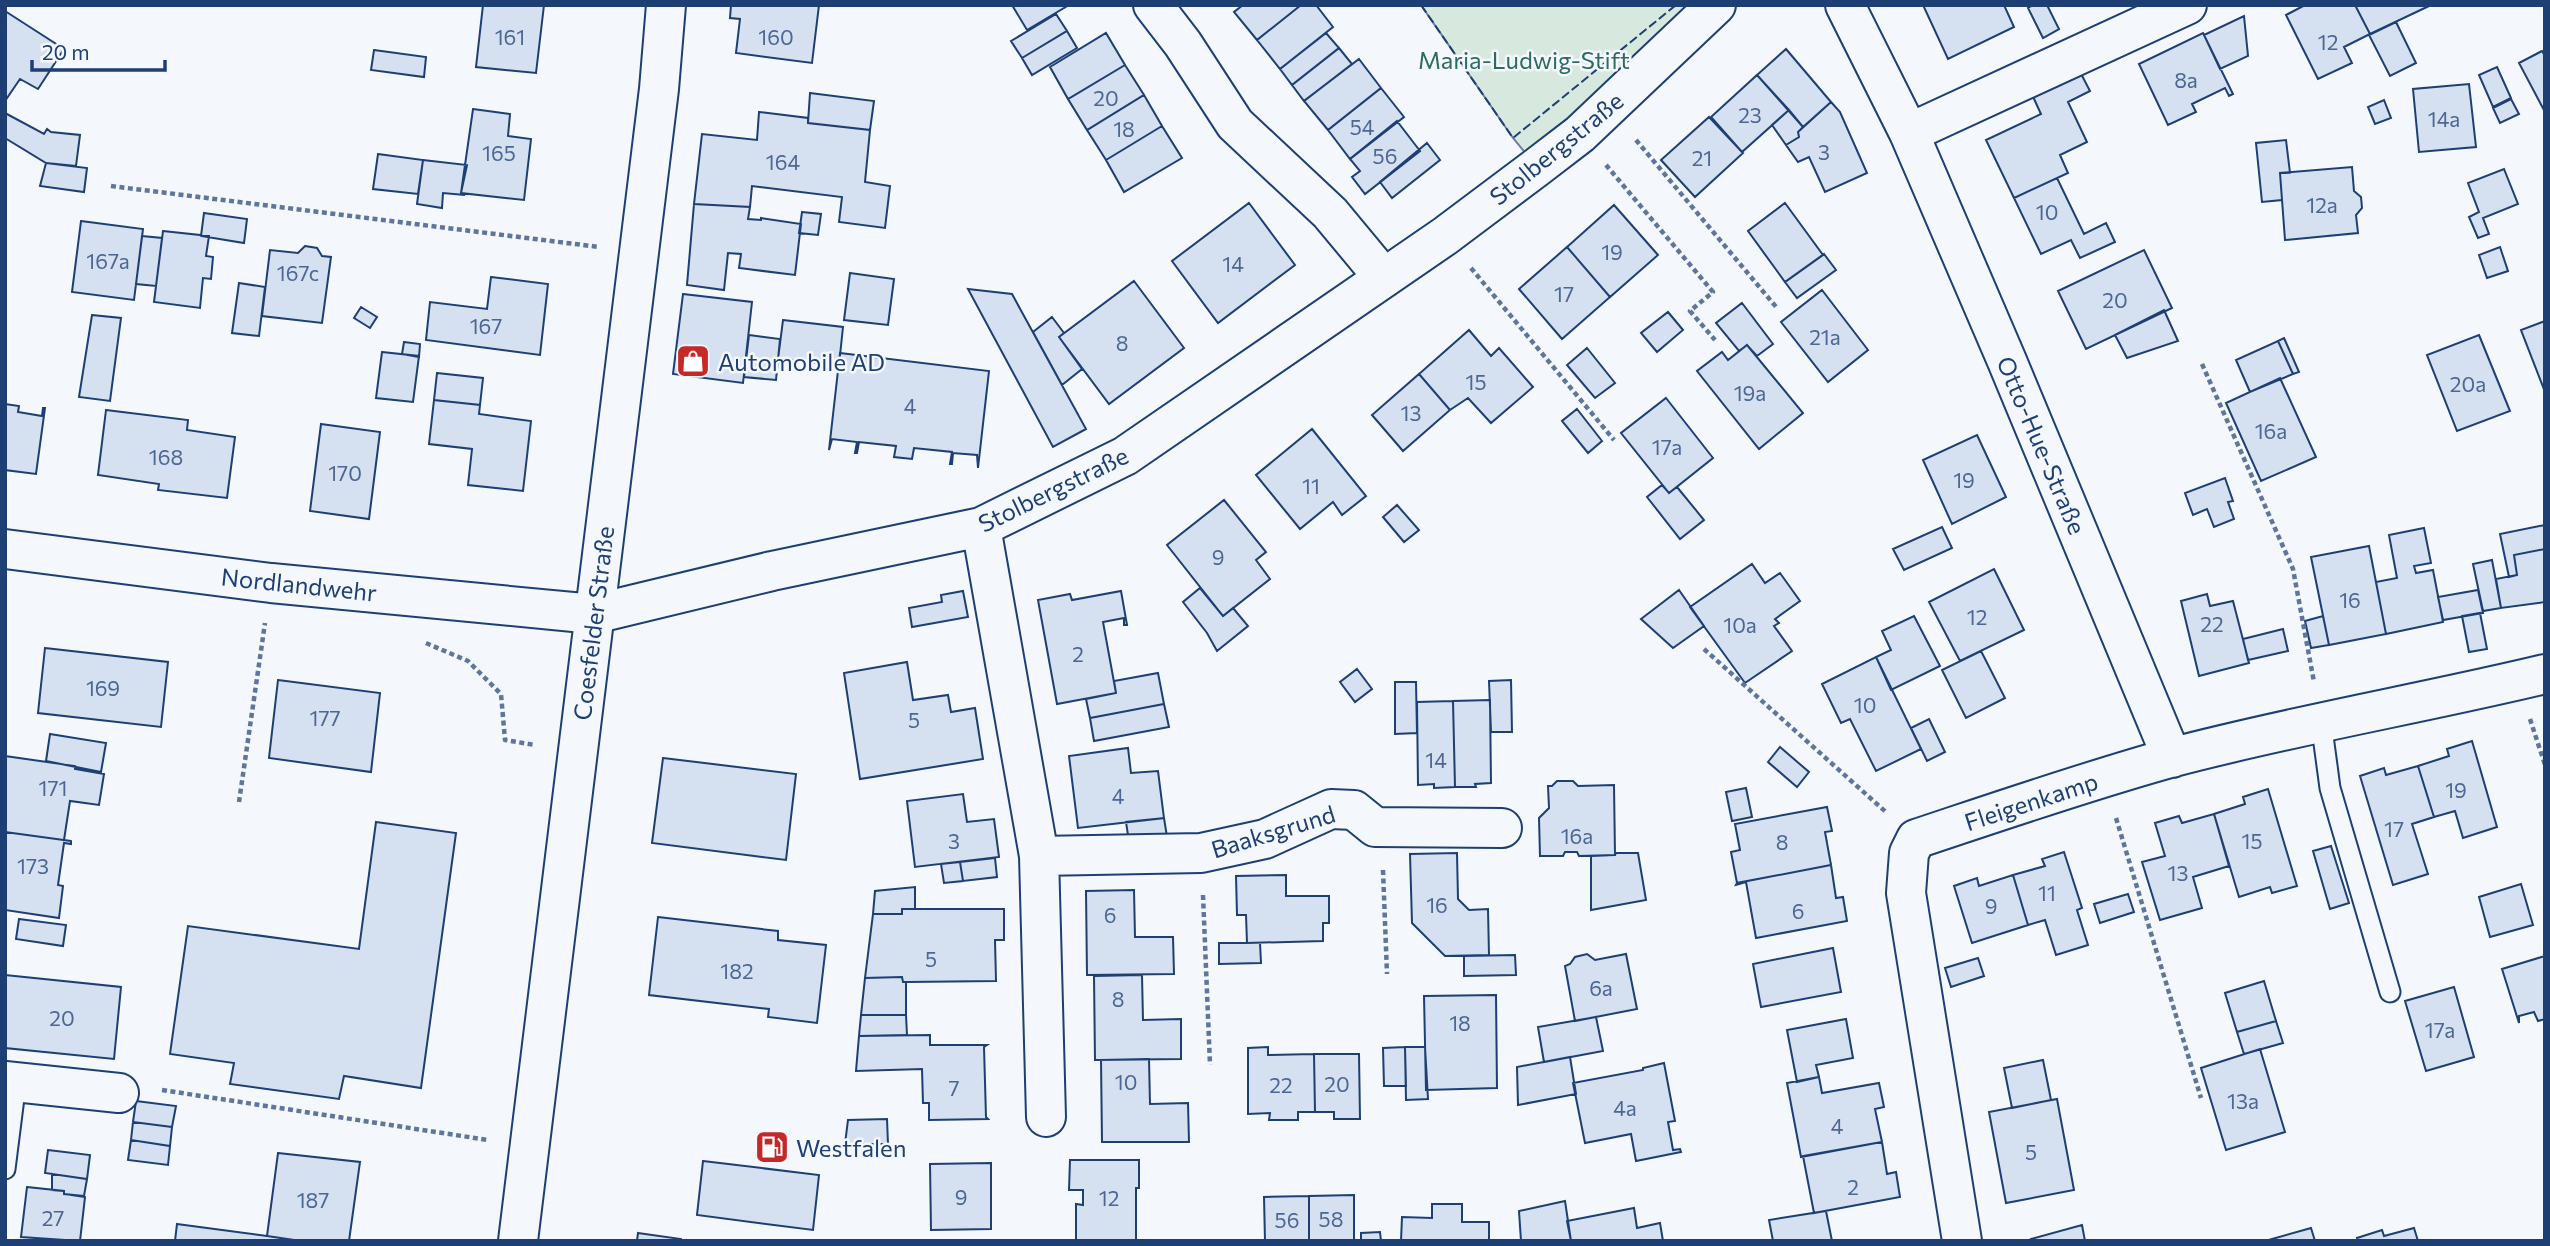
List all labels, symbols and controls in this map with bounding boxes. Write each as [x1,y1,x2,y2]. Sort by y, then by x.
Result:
house number: 161 [495,24,525,49]
house number: 160 [758,24,794,49]
scale bar [32,28,164,72]
house number: 12 [2318,29,2338,54]
text: 20 m [42,39,90,64]
park label: Maria-Ludwig-Stift [1418,45,1630,74]
house number: 8a [2174,67,2198,92]
house number: 20 [1093,85,1119,110]
street label: Stolbergstraße [1483,85,1629,211]
house number: 23 [1738,102,1762,127]
house number: 14a [2428,106,2460,131]
house number: 54 [1350,114,1375,139]
house number: 18 [1113,116,1135,141]
house number: 3 [1818,139,1830,164]
house number: 165 [482,140,516,165]
house number: 56 [1373,143,1397,168]
house number: 21 [1692,145,1712,170]
house number: 164 [766,149,801,174]
house number: 12a [2306,192,2338,217]
house number: 10 [2036,199,2058,224]
house number: 19 [1601,239,1623,264]
house number: 167a [86,248,130,273]
house number: 14 [1222,251,1244,276]
house number: 167c [277,260,319,285]
house number: 17 [1554,281,1574,306]
house number: 20 [2102,287,2128,312]
house number: 167 [470,313,502,338]
house number: 21a [1809,324,1841,349]
house number: 8 [1116,330,1128,355]
shop icon: Automobile AD [674,342,712,380]
place label: Automobile AD [718,347,885,376]
street label: Otto-Hue-Straße [1991,352,2093,538]
house number: 15 [1465,369,1487,394]
house number: 20a [2450,371,2486,396]
house number: 19a [1734,380,1766,405]
house number: 4 [904,393,917,418]
house number: 13 [1401,400,1421,425]
house number: 16a [2255,418,2287,443]
house number: 17a [1652,434,1682,459]
street label: Stolbergstraße [973,440,1133,538]
house number: 168 [149,444,183,469]
house number: 170 [328,460,362,485]
house number: 19 [1953,467,1975,492]
house number: 11 [1302,473,1320,498]
street label: Coesfelder Straße [567,524,619,722]
house number: 9 [1212,544,1224,569]
street label: Nordlandwehr [220,561,379,607]
house number: 16 [2339,587,2361,612]
house number: 12 [1967,604,1987,629]
house number: 22 [2200,611,2224,636]
house number: 10a [1723,612,1757,637]
house number: 2 [1072,641,1084,666]
house number: 169 [86,675,120,700]
house number: 10 [1854,692,1876,717]
house number: 177 [309,705,341,730]
house number: 5 [908,707,920,732]
house number: 14 [1425,747,1447,772]
street label: Fleigenkamp [1961,766,2101,836]
house number: 171 [38,775,68,800]
house number: 19 [2445,777,2467,802]
house number: 4 [1112,783,1125,808]
street label: Baaksgrund [1207,798,1339,864]
house number: 17 [2384,816,2404,841]
house number: 16a [1561,823,1593,848]
house number: 3 [948,828,960,853]
house number: 15 [2241,828,2263,853]
house number: 8 [1776,829,1788,854]
house number: 173 [17,853,49,878]
house number: 13 [2168,860,2188,885]
house number: 11 [2038,880,2056,905]
house number: 16 [1426,892,1448,917]
house number: 9 [1985,893,1997,918]
house number: 6 [1792,898,1804,923]
house number: 6 [1104,902,1116,927]
house number: 5 [925,946,937,971]
house number: 182 [720,958,754,983]
house number: 6a [1589,975,1613,1000]
house number: 8 [1112,986,1124,1011]
house number: 20 [49,1005,75,1030]
house number: 18 [1449,1010,1471,1035]
house number: 17a [2425,1017,2455,1042]
house number: 10 [1115,1069,1137,1094]
house number: 20 [1324,1071,1350,1096]
house number: 22 [1269,1072,1293,1097]
house number: 7 [948,1075,960,1100]
house number: 13a [2227,1088,2259,1113]
house number: 4a [1613,1095,1637,1120]
house number: 4 [1831,1113,1844,1138]
fuel station icon: Westfalen [753,1128,791,1166]
place label: Westfalen [796,1133,906,1162]
house number: 5 [2025,1139,2037,1164]
house number: 2 [1847,1174,1859,1199]
house number: 9 [955,1184,967,1209]
house number: 12 [1099,1185,1119,1210]
house number: 187 [297,1187,329,1212]
house number: 27 [42,1205,64,1230]
house number: 58 [1319,1206,1343,1231]
house number: 56 [1275,1207,1299,1232]

